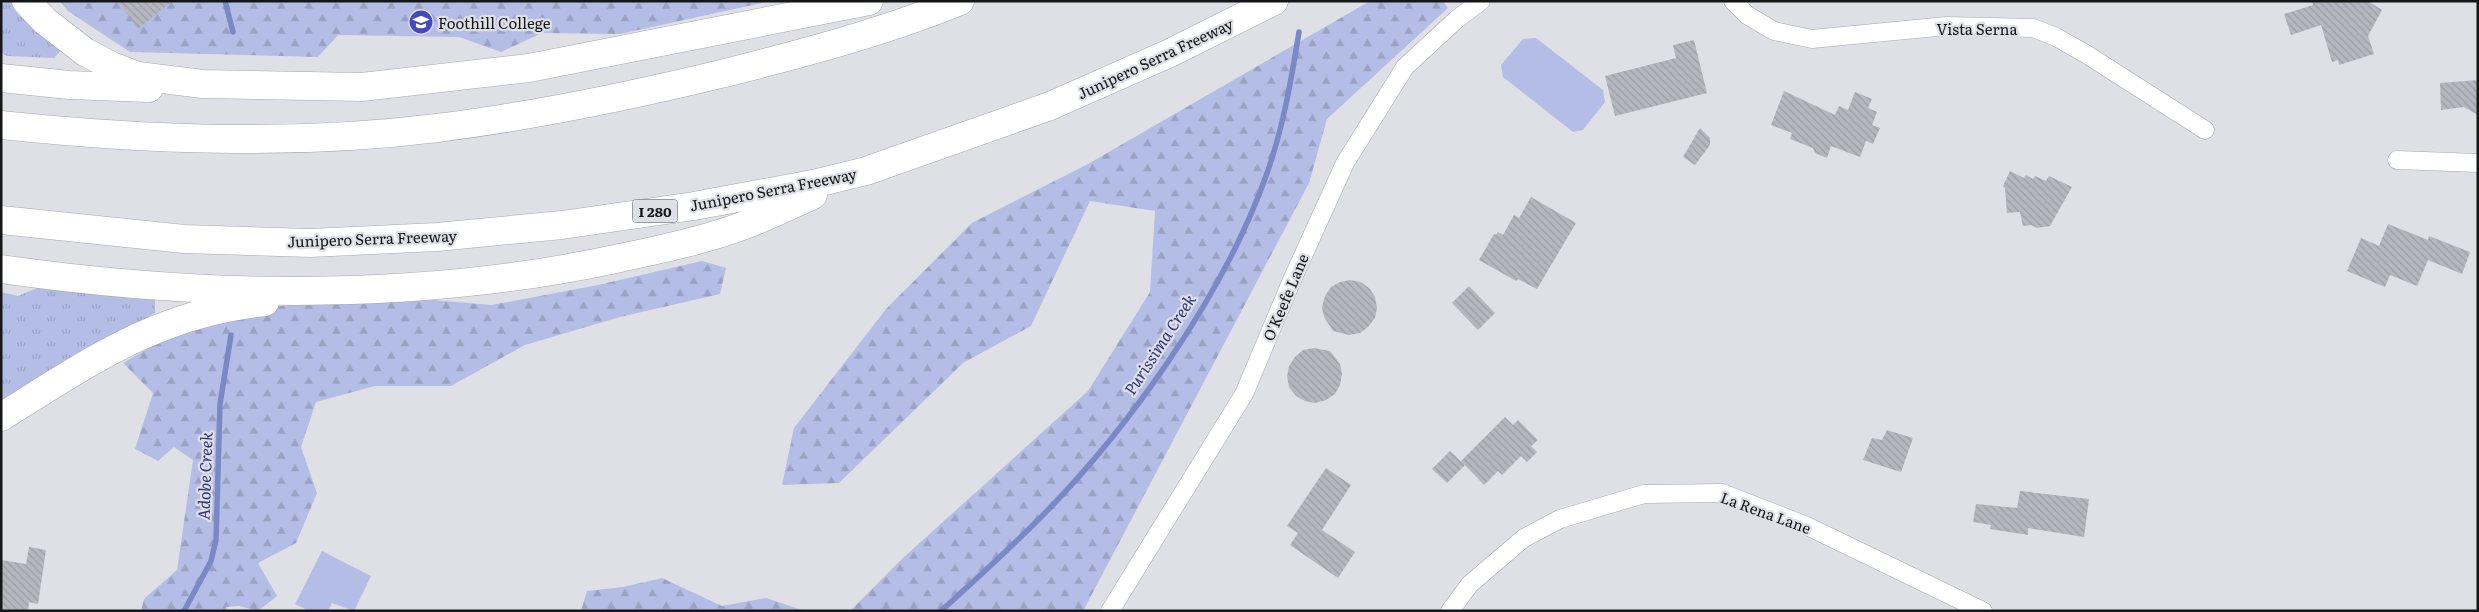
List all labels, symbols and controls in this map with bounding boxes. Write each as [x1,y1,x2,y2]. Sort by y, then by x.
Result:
school or university icon: Foothill College [408,9,434,35]
place label: Foothill College [438,11,551,34]
street label: Junipero Serra Freeway [1073,12,1237,104]
street label: Vista Serna [1936,17,2019,40]
street label: Junipero Serra Freeway [687,161,859,216]
road number: I 280 [632,200,678,222]
street label: Junipero Serra Freeway [287,224,458,252]
street label: O'Keefe Lane [1256,250,1314,344]
water label: Purissima Creek [1117,289,1201,399]
water label: Adobe Creek [190,431,218,520]
street label: La Rena Lane [1718,485,1815,539]

